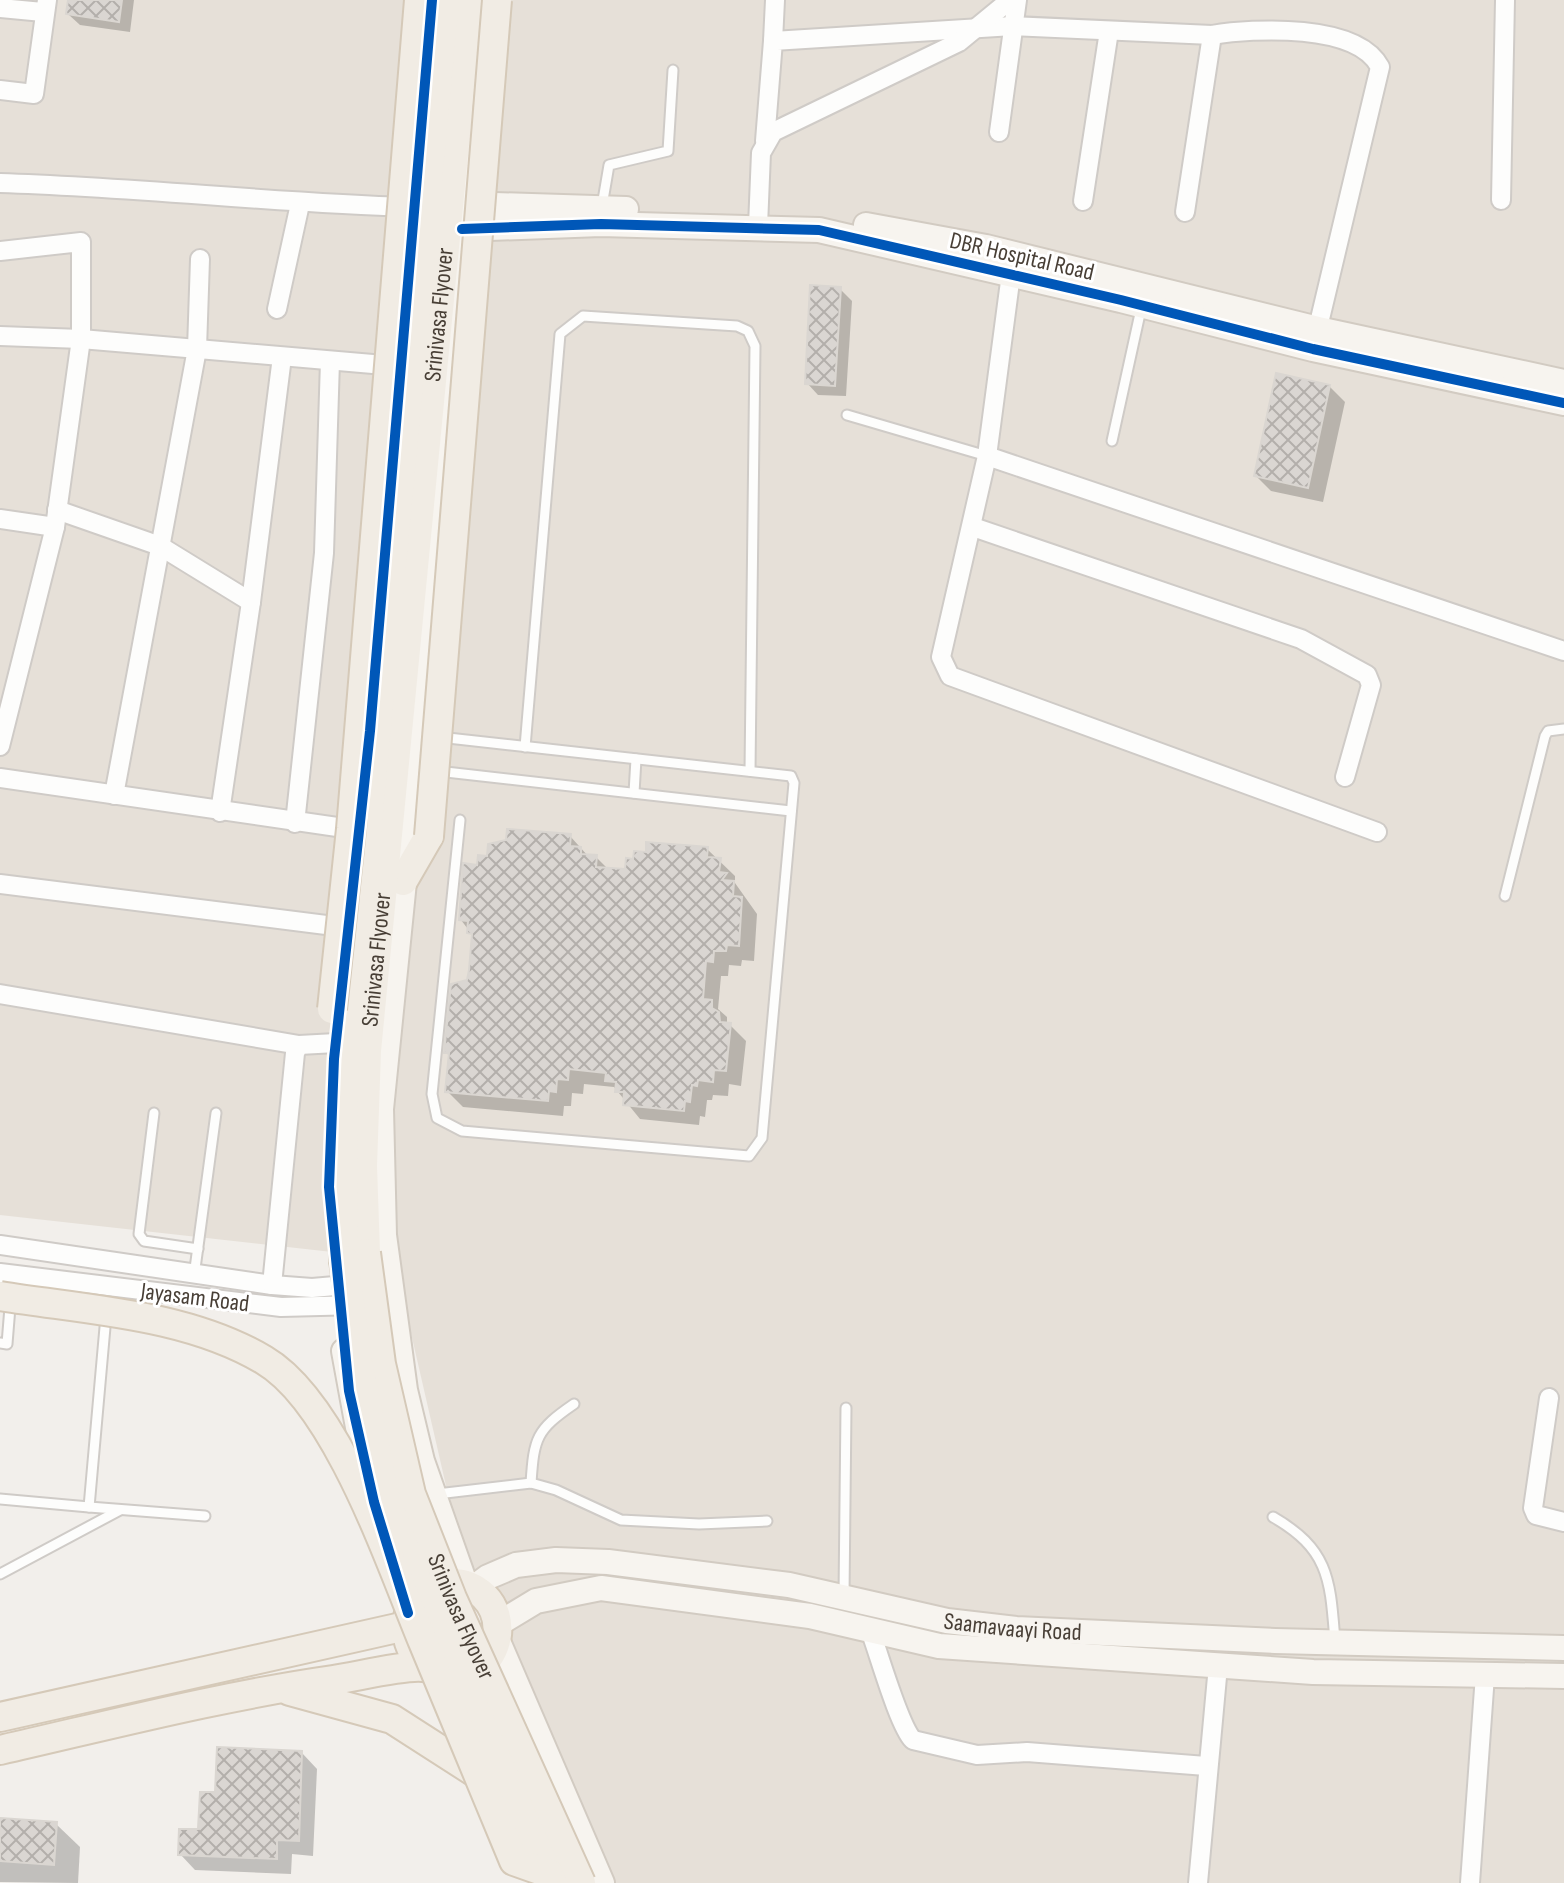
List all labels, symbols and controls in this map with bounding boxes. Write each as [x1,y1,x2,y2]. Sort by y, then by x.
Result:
street label: DBR Hospital Road [947,226,1097,287]
street label: Srinivasa Flyover [418,246,460,383]
street label: Srinivasa Flyover [355,891,397,1028]
street label: Jayasam Road [138,1276,251,1319]
street label: Srinivasa Flyover [421,1550,501,1684]
street label: Saamavaayi Road [942,1607,1082,1647]

